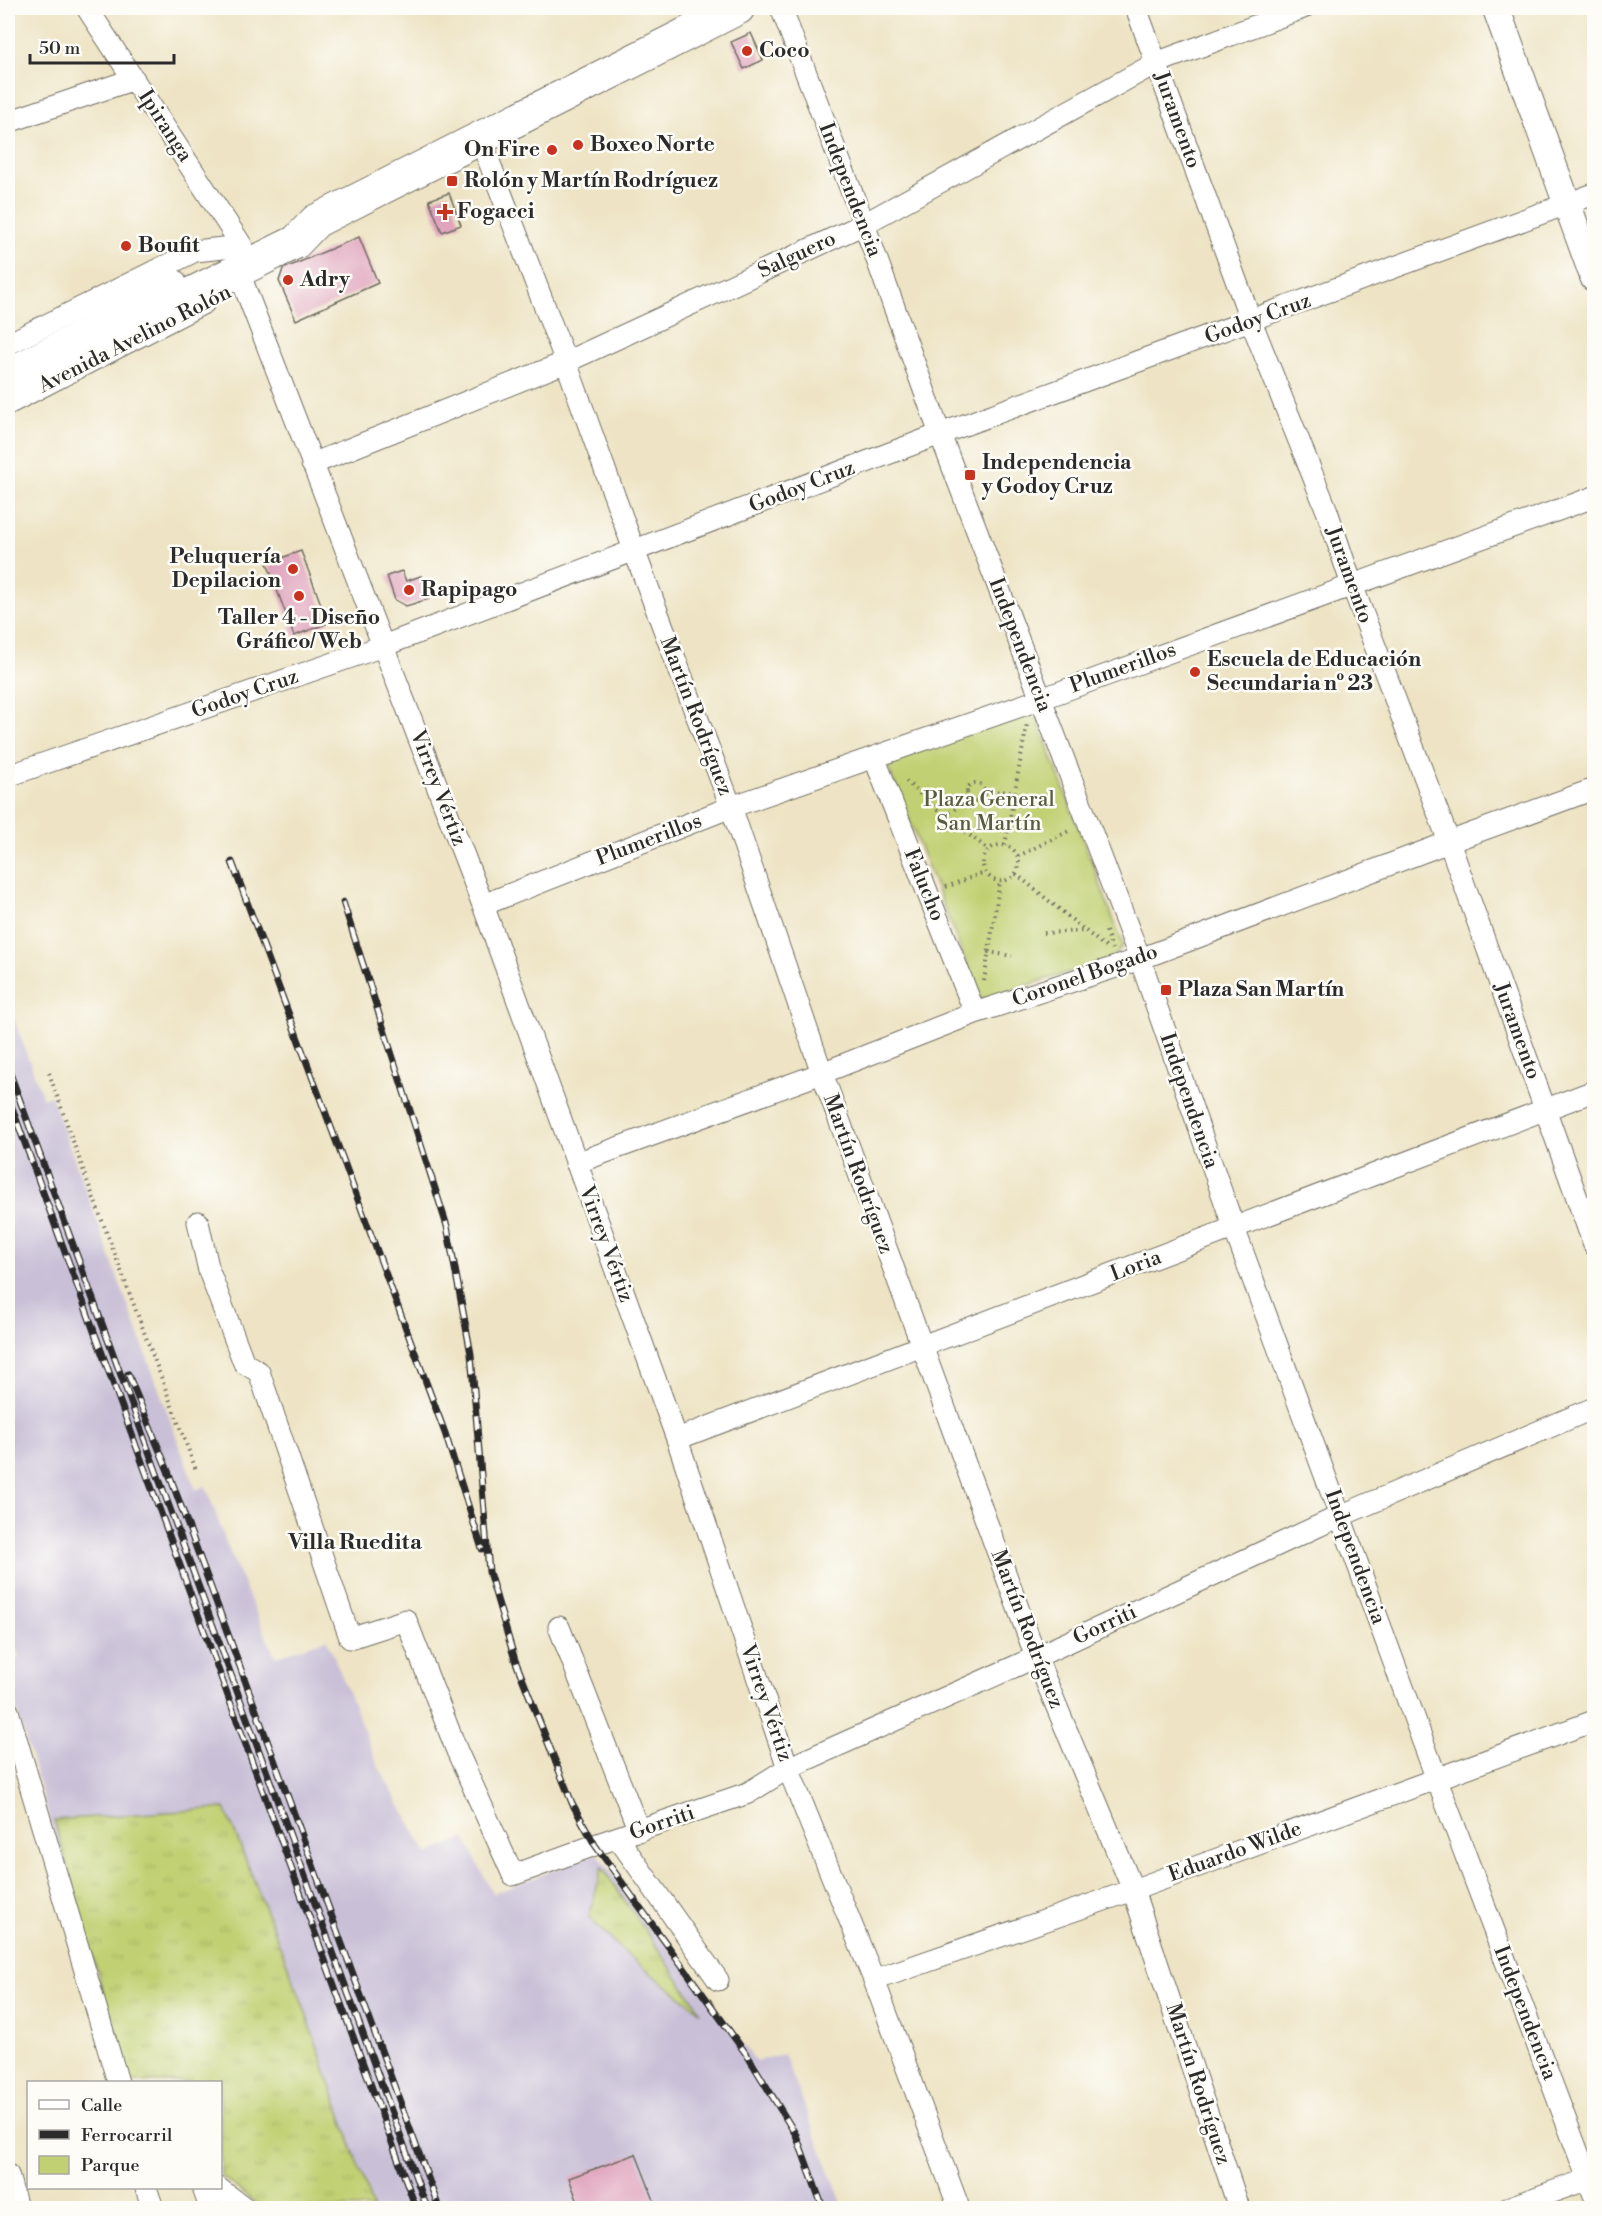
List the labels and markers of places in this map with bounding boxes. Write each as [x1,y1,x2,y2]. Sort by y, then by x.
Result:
place label: Coco [759,38,810,64]
marker: Coco [740,44,754,58]
place label: Boxeo Norte [590,132,715,158]
place label: On Fire [464,137,540,163]
marker: Boxeo Norte [571,138,585,152]
marker: On Fire [545,143,559,157]
place label: Rolón y Martín Rodríguez [464,168,718,194]
marker: Rolón y Martín Rodríguez [445,174,459,188]
place label: Fogacci [457,199,535,225]
marker: Fogacci [438,205,452,219]
place label: Boufit [138,233,200,259]
marker: Boufit [119,239,133,253]
place label: Adry [299,267,350,293]
marker: Adry [281,273,295,287]
place label: Independencia y Godoy Cruz [981,450,1132,500]
marker: Independencia y Godoy Cruz [963,468,977,482]
place label: Peluquería Depilacion [170,544,282,594]
marker: Peluquería Depilacion [286,562,300,576]
place label: Rapipago [421,577,517,603]
marker: Rapipago [402,583,416,597]
marker: Taller 4 - Diseño Gráfico/ Web [292,589,306,603]
place label: Taller 4 - Diseño Gráfico/ Web [218,605,380,655]
place label: Escuela de Educación Secundaria nº 23 [1207,647,1421,697]
marker: Escuela de Educación Secundaria nº 23 [1188,665,1202,679]
place label: Plaza San Martín [1178,977,1344,1003]
marker: Plaza San Martín [1159,983,1173,997]

